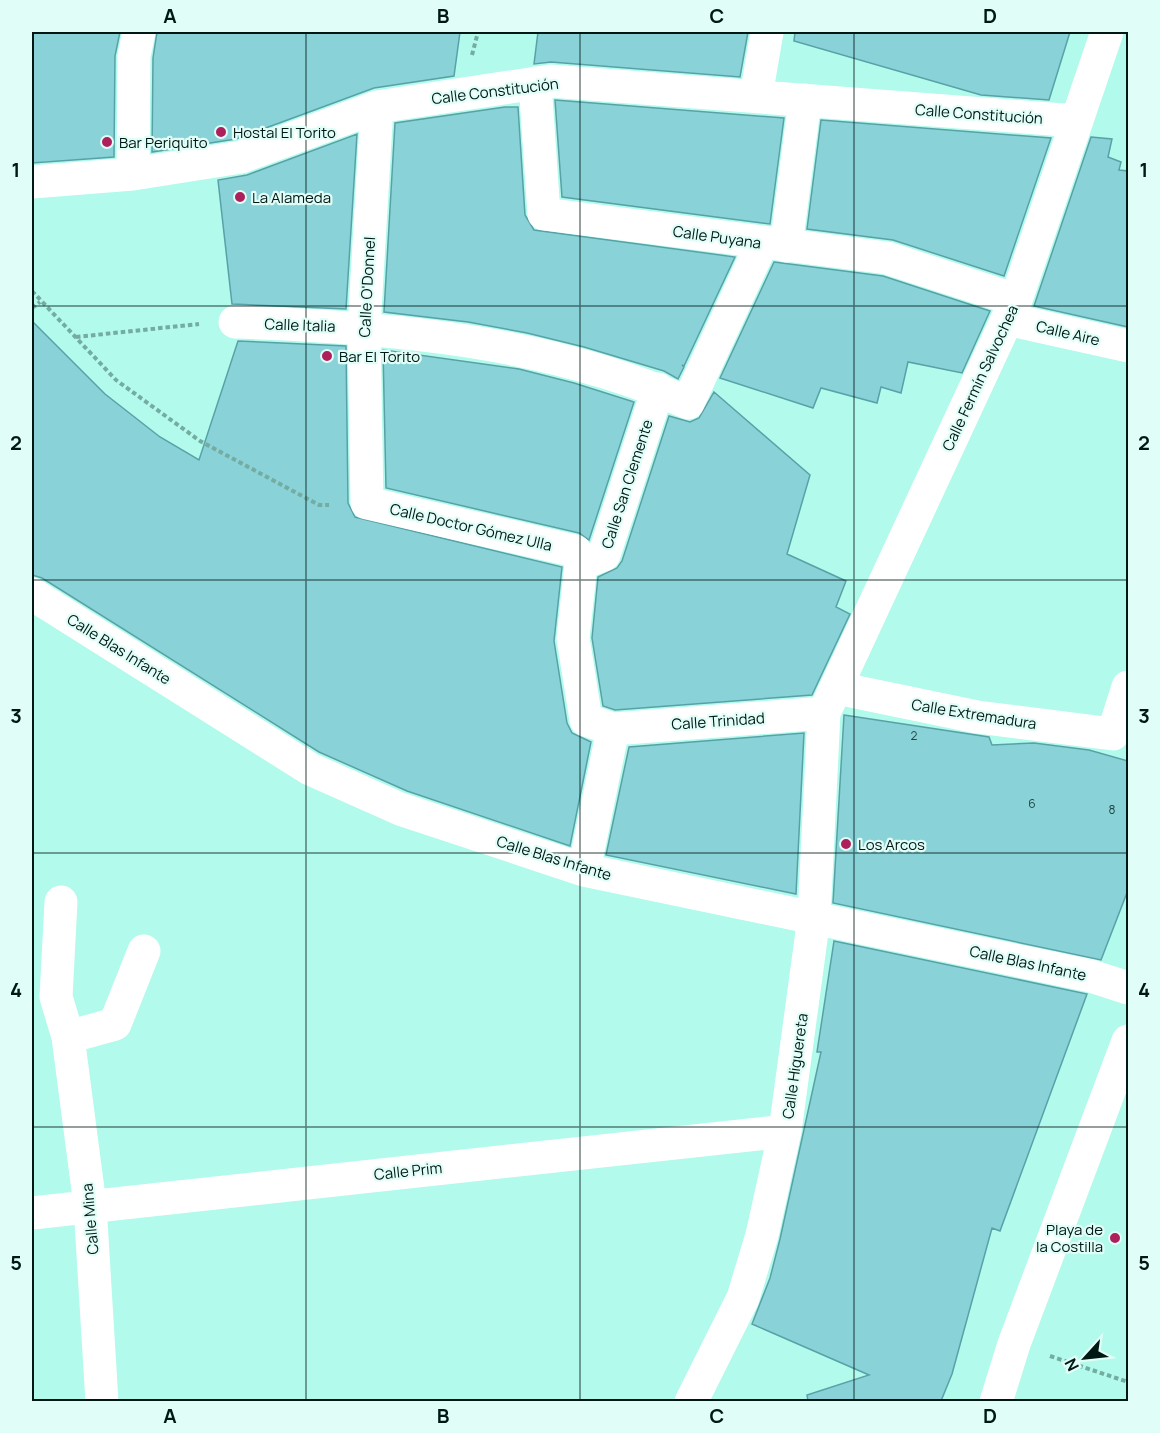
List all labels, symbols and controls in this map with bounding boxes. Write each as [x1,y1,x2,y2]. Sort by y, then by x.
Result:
text: A [163,2,177,29]
text: B [437,2,450,29]
text: C [710,2,724,29]
text: D [983,2,997,29]
street label: Calle Constitución [430,73,560,109]
street label: Calle Constitución [914,99,1044,129]
place label: Hostal El Torito [233,122,336,143]
marker: Hostal El Torito [214,125,228,139]
place label: Bar Periquito [119,132,208,153]
marker: Bar Periquito [100,135,114,149]
text: 1 [12,156,20,183]
text: 1 [1140,156,1148,183]
place label: La Alameda [252,187,331,208]
marker: La Alameda [233,190,247,204]
street label: Calle Puyana [671,220,763,254]
street label: Calle O'Donnel [354,236,380,338]
street label: Calle Fermín Salvochea [937,302,1023,454]
street label: Calle Italia [264,313,336,337]
street label: Calle Aire [1034,315,1102,351]
place label: Bar El Torito [339,346,420,367]
marker: Bar El Torito [320,349,334,363]
street label: Calle San Clemente [596,416,658,551]
text: 2 [10,429,22,456]
text: 2 [1138,429,1150,456]
street label: Calle Doctor Gómez Ulla [388,498,554,556]
street label: Calle Blas Infante [63,609,175,690]
street label: Calle Extremadura [910,694,1038,734]
text: 3 [10,702,22,729]
text: 3 [1138,702,1150,729]
street label: Calle Trinidad [671,707,765,735]
house number: 2 [911,727,918,744]
house number: 6 [1028,795,1036,812]
house number: 8 [1109,801,1116,818]
street label: Calle Blas Infante [494,831,614,885]
place label: Los Arcos [858,834,925,855]
marker: Los Arcos [839,837,853,851]
street label: Calle Blas Infante [968,940,1089,986]
text: 4 [10,976,22,1003]
text: 4 [1138,976,1150,1003]
street label: Calle Higuereta [777,1012,813,1120]
street label: Calle Prim [373,1157,443,1185]
street label: Calle Mina [76,1183,104,1255]
place label: Playa de la Costilla [1036,1219,1103,1257]
marker: Playa de la Costilla [1108,1231,1122,1245]
text: 5 [10,1249,22,1276]
text: 5 [1138,1249,1150,1276]
north arrow [1055,1328,1115,1388]
text: N [1059,1355,1084,1375]
text: A [163,1402,177,1429]
text: B [437,1402,450,1429]
text: C [710,1402,724,1429]
text: D [983,1402,997,1429]

